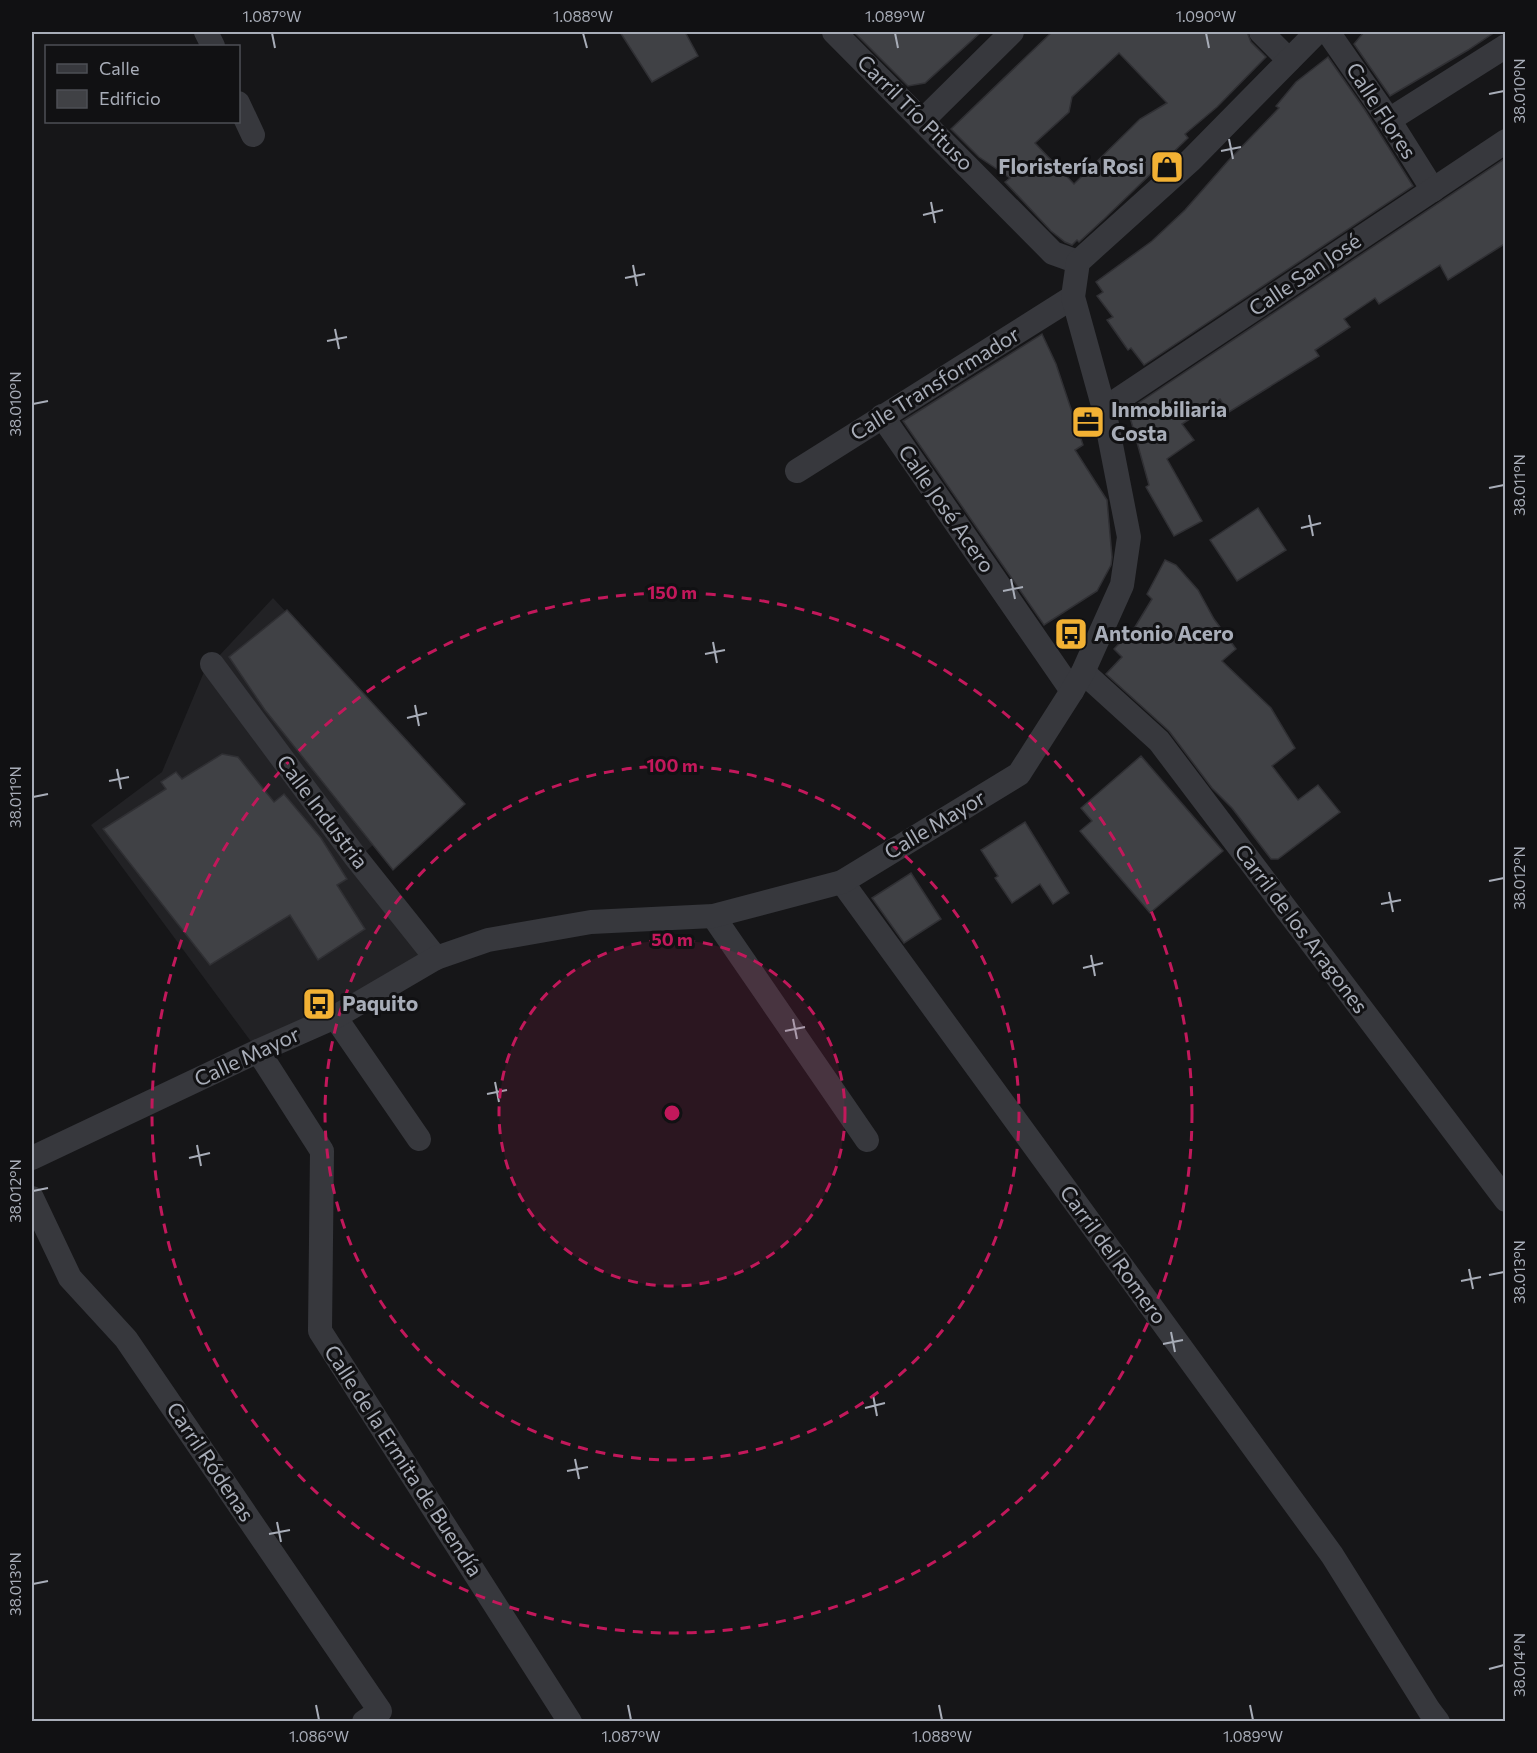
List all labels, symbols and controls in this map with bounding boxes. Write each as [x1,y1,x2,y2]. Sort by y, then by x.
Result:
text: 1.087°W [243,7,301,25]
text: 1.088°W [553,7,613,25]
text: 1.089°W [865,7,925,25]
text: 1.090°W [1176,7,1236,25]
legend [45,45,240,123]
street label: Carril Tío Pituso [853,49,979,175]
text: Calle [99,57,139,79]
street label: Calle Flores [1342,57,1423,163]
text: 38.010°N [1510,58,1528,124]
text: Edificio [99,87,161,109]
shop icon: Floristería Rosi [1149,149,1185,185]
place label: Floristería Rosi [998,153,1144,178]
street label: Calle San José [1243,227,1365,320]
street label: Calle Transformador [845,321,1023,445]
text: 38.010°N [6,371,24,437]
place label: Inmobiliaria Costa [1111,396,1227,445]
office icon: Inmobiliaria Costa [1070,404,1106,440]
street label: Calle José Acero [894,439,1001,577]
text: 38.011°N [1510,454,1528,516]
text: 150 m [647,581,697,603]
bus stop icon: Antonio Acero [1053,616,1089,652]
place label: Antonio Acero [1094,620,1234,645]
street label: Calle Industria [272,749,374,873]
text: 100 m [646,754,698,776]
text: 38.011°N [6,766,24,828]
street label: Calle Mayor [879,784,989,864]
street label: Carril de los Aragones [1230,839,1374,1018]
text: 38.012°N [1510,846,1528,910]
text: 50 m [651,928,693,950]
bus stop icon: Paquito [301,986,337,1022]
place label: Paquito [342,990,418,1015]
street label: Calle Mayor [190,1020,303,1091]
centre of rings [662,1103,682,1123]
text: 38.012°N [6,1159,24,1223]
street label: Carril del Romero [1055,1180,1173,1328]
text: 38.013°N [1510,1240,1528,1304]
street label: Calle de la Ermita de Buendía [320,1340,489,1581]
street label: Carril Ródenas [162,1397,260,1526]
text: 38.013°N [6,1552,24,1616]
text: 38.014°N [1510,1633,1528,1697]
text: 1.086°W [289,1727,349,1745]
text: 1.087°W [602,1727,660,1745]
text: 1.088°W [912,1727,972,1745]
text: 1.089°W [1223,1727,1283,1745]

